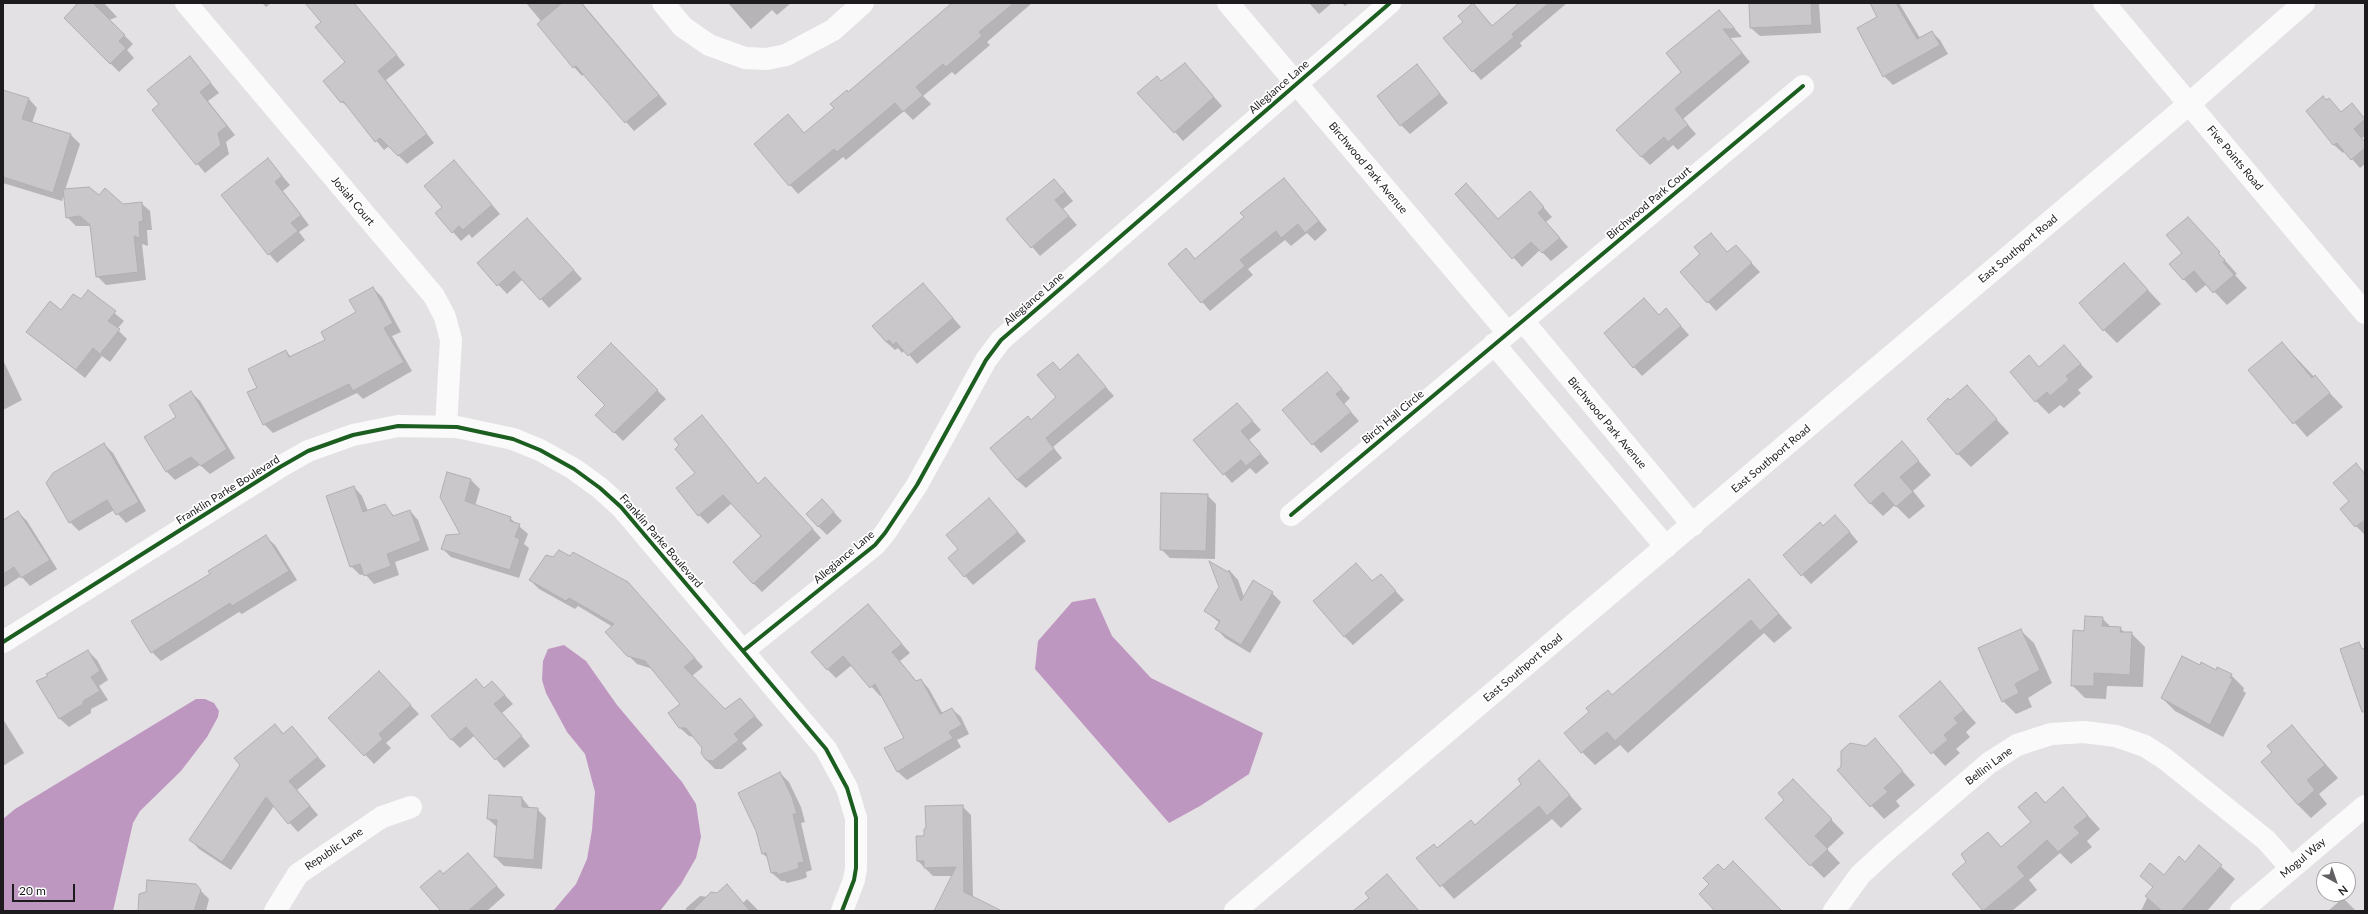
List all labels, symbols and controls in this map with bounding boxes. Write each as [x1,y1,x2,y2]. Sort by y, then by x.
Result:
street label: Allegiance Lane [1246,57,1312,117]
street label: Birchwood Park Avenue [1326,120,1410,216]
street label: Five Points Road [2204,123,2266,193]
street label: Birchwood Park Court [1604,164,1694,242]
street label: Josiah Court [329,174,377,228]
street label: East Southport Road [1976,212,2060,286]
street label: Allegiance Lane [1001,269,1067,329]
street label: Birchwood Park Avenue [1565,375,1649,471]
street label: Birch Hall Circle [1359,387,1427,447]
street label: East Southport Road [1729,422,1813,496]
street label: Franklin Parke Boulevard [174,453,282,527]
street label: Franklin Parke Boulevard [617,492,705,590]
street label: Allegiance Lane [811,528,877,586]
street label: East Southport Road [1481,631,1565,705]
street label: Bellini Lane [1963,744,2015,788]
street label: Republic Lane [302,825,366,873]
street label: Mogul Way [2278,835,2328,881]
north arrow [2316,862,2356,902]
scale bar [14,876,77,902]
text: 20 m [19,883,46,898]
text: N [2336,883,2351,899]

